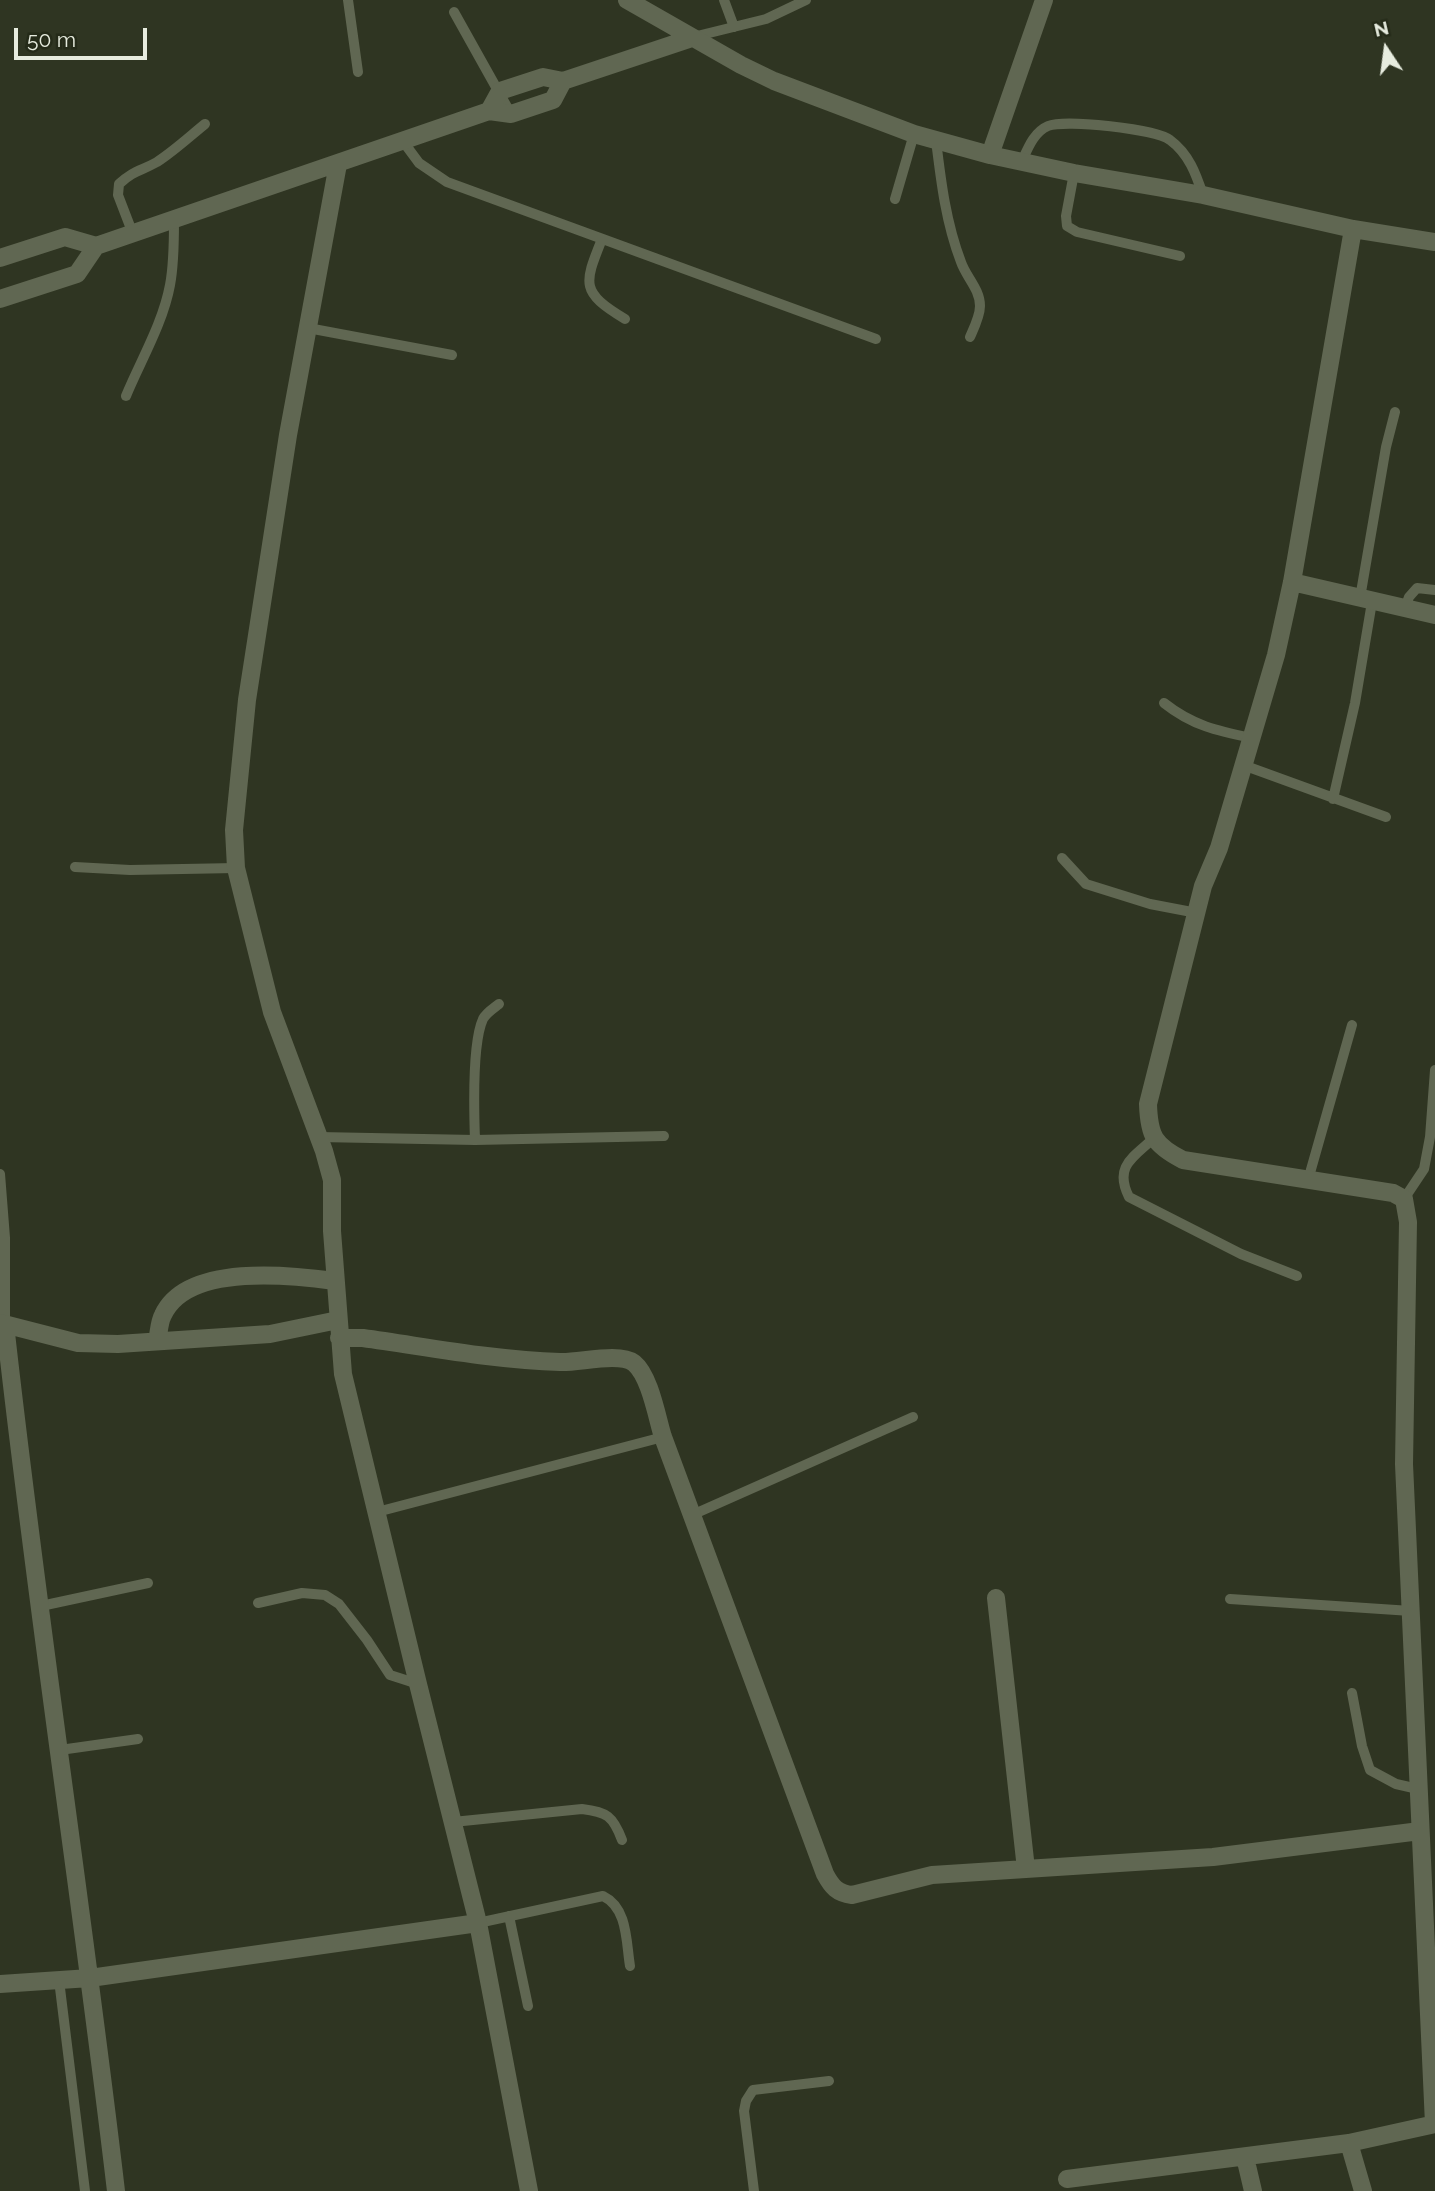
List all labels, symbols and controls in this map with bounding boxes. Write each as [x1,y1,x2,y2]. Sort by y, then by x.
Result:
scale bar [18,14,150,58]
north arrow [1351,14,1421,84]
text: N [1372,16,1391,41]
text: 50 m [27,27,76,52]

